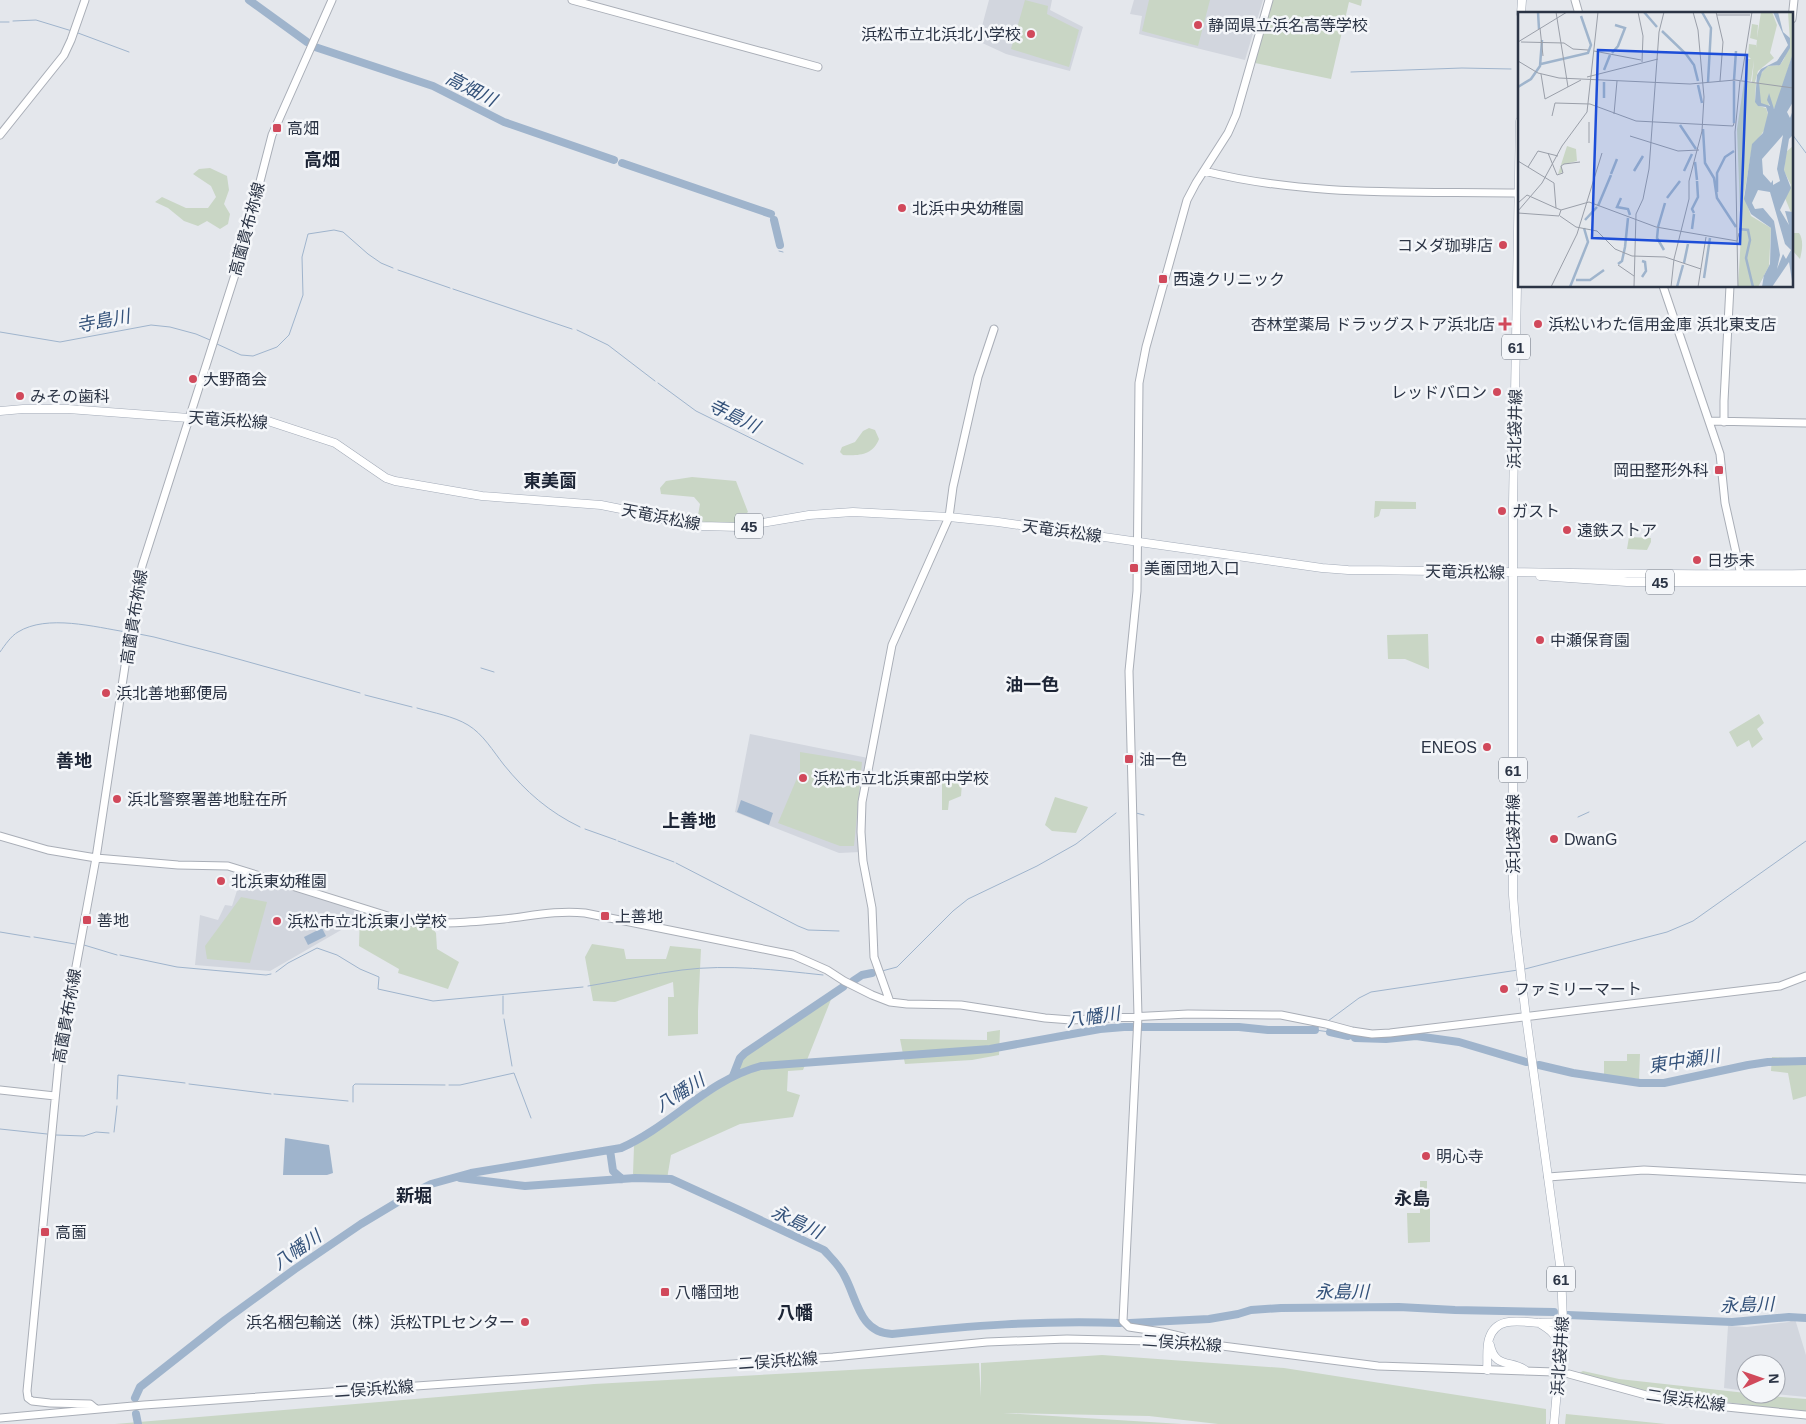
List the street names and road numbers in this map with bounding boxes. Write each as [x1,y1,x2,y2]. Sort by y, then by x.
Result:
street label: 高薗貴布祢線 [226,180,268,278]
road number: 61 [1502,334,1530,360]
street label: 浜北袋井線 [1506,389,1524,469]
street label: 天竜浜松線 [187,409,269,431]
street label: 天竜浜松線 [620,501,702,533]
road number: 45 [735,514,763,538]
street label: 天竜浜松線 [1021,517,1103,545]
street label: 天竜浜松線 [1425,563,1505,581]
street label: 高薗貴布祢線 [118,568,150,666]
road number: 45 [1646,570,1674,594]
road number: 61 [1499,758,1527,782]
street label: 浜北袋井線 [1505,794,1522,874]
street label: 高薗貴布祢線 [50,967,84,1065]
road number: 61 [1547,1266,1575,1292]
street label: 浜北袋井線 [1549,1315,1571,1397]
street label: 二俣浜松線 [1141,1332,1223,1354]
street label: 二俣浜松線 [737,1350,819,1372]
street label: 二俣浜松線 [333,1378,415,1400]
street label: 二俣浜松線 [1645,1386,1727,1414]

